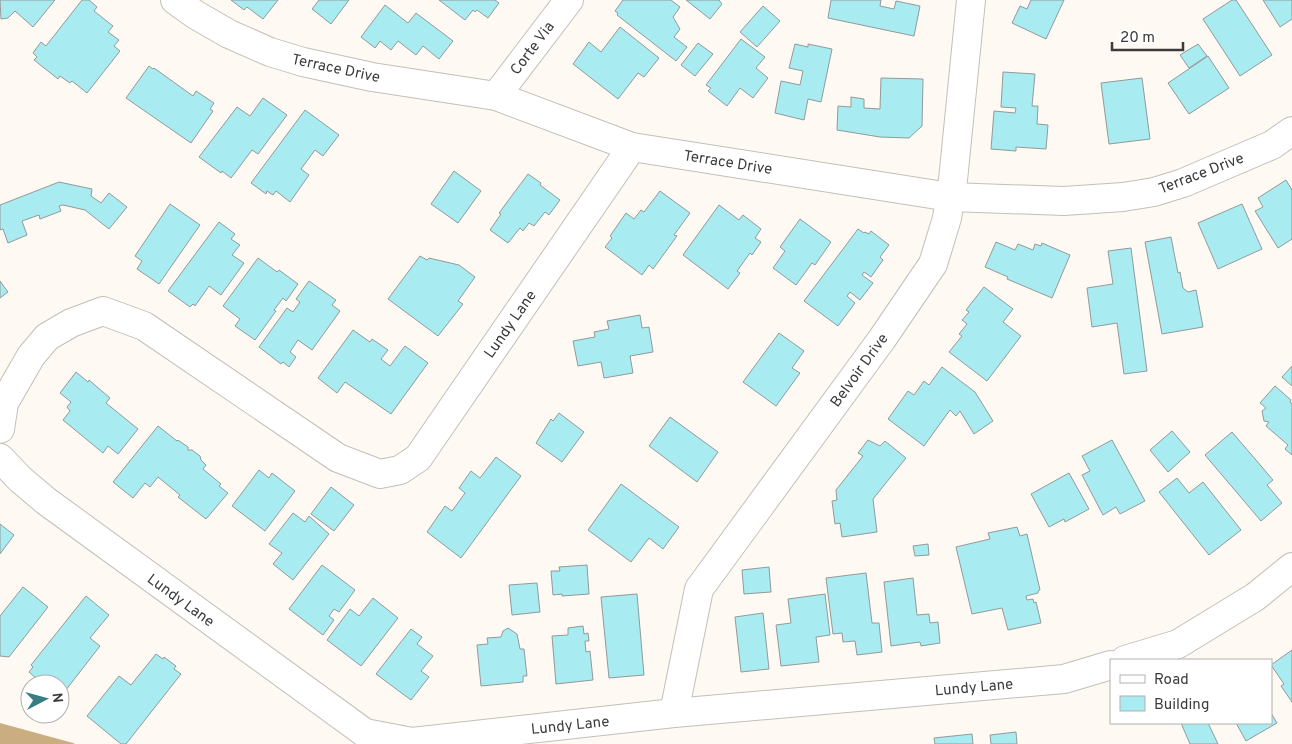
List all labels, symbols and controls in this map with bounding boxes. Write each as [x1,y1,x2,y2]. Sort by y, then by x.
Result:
street label: Corte Via [507,18,559,79]
scale bar [1112,20,1183,52]
text: 20 m [1120,29,1155,48]
street label: Terrace Drive [290,51,382,88]
street label: Terrace Drive [682,147,774,180]
street label: Terrace Drive [1156,149,1247,199]
street label: Lundy Lane [481,287,542,363]
street label: Belvoir Drive [827,330,893,412]
street label: Lundy Lane [143,570,218,632]
legend [1110,659,1272,724]
text: Road [1154,671,1189,690]
north arrow [20,674,70,724]
street label: Lundy Lane [934,676,1014,701]
text: N [47,692,65,704]
text: Building [1154,696,1209,715]
street label: Lundy Lane [530,713,610,740]

